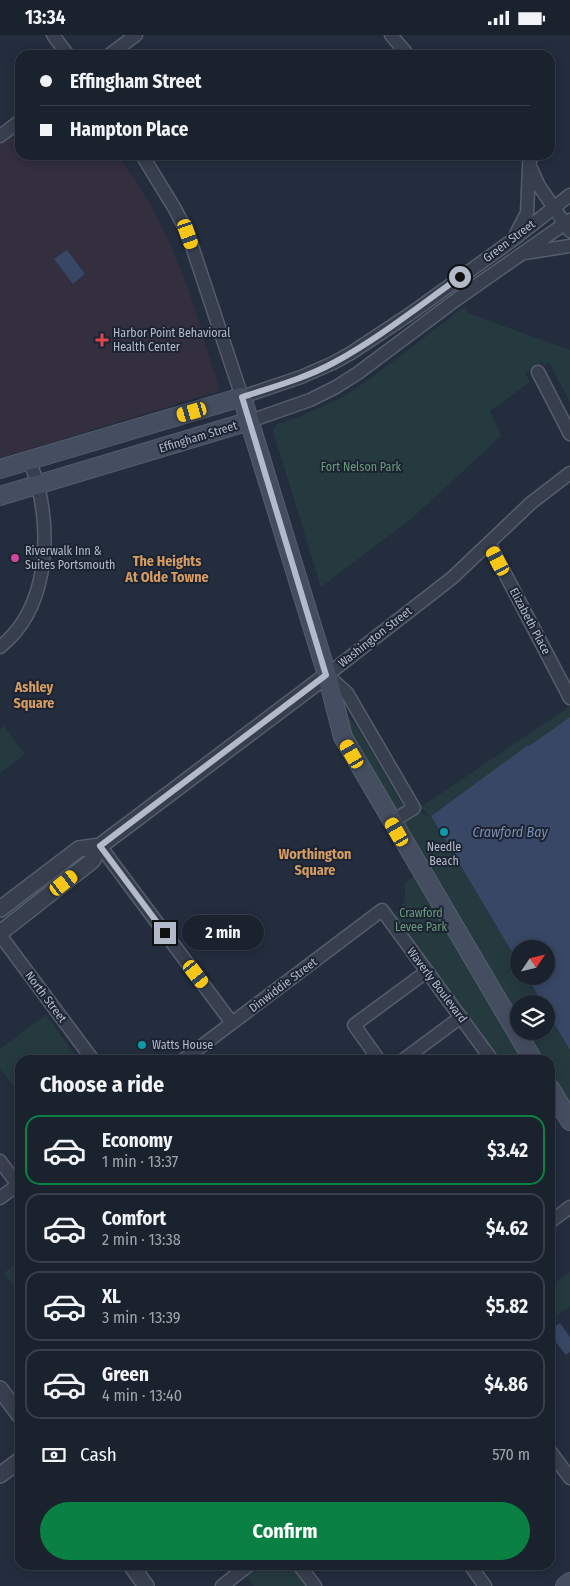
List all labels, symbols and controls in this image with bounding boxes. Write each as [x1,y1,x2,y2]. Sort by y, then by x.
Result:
text: 13:34 [25,6,65,29]
text: Effingham Street [70,70,201,93]
text: Hampton Place [70,118,188,141]
car [176,217,199,251]
street label: Green Street [480,217,538,265]
route start [449,266,471,288]
place label: Harbor Point Behavioral Health Center [113,326,230,354]
marker: Harbor Point Behavioral Health Center [95,333,109,347]
car [175,401,208,423]
street label: Effingham Street [157,418,239,456]
park label: Fort Nelson Park [321,460,402,474]
place label: Riverwalk Inn & Suites Portsmouth [25,544,115,572]
car [484,544,511,578]
marker: Riverwalk Inn & Suites Portsmouth [9,552,21,564]
district label: The Heights At Olde Towne [124,553,209,586]
street label: Elizabeth Place [507,585,553,657]
street label: Washington Street [335,604,415,670]
district label: Ashley Square [14,679,54,712]
car [338,737,365,771]
car [383,815,410,849]
water label: Crawford Bay [472,824,548,841]
marker: Needle Beach [438,826,450,838]
place label: Needle Beach [427,840,461,868]
district label: Worthington Square [279,846,351,879]
car [47,868,80,898]
park label: Crawford Levee Park [395,906,448,934]
callout: 2 min [182,915,265,951]
route end [154,922,176,944]
text: 2 min [205,923,241,942]
north arrow [510,940,555,985]
map controls [510,940,555,1040]
street label: Waverly Boulevard [404,945,470,1025]
street label: Dinwiddie Street [246,955,320,1015]
car [180,958,211,990]
street label: North Street [22,969,70,1025]
button: layers [510,995,555,1040]
place label: Watts House [152,1038,213,1052]
marker: Watts House [136,1039,148,1051]
text: Choose a ride [40,1071,164,1098]
icon: car [42,1128,87,1173]
text: Economy [102,1129,172,1152]
text: $3.42 [487,1139,528,1162]
text: 1 min · 13:37 [102,1152,178,1171]
icon: car [42,1206,87,1251]
text: Comfort [102,1207,166,1230]
text: $4.62 [486,1217,528,1240]
text: 2 min · 13:38 [102,1230,181,1249]
icon: car [42,1284,87,1329]
text: XL [102,1285,121,1308]
text: $5.82 [486,1295,528,1318]
text: 3 min · 13:39 [102,1308,180,1327]
icon: car [42,1362,87,1407]
text: Green [102,1363,149,1386]
text: $4.86 [484,1373,528,1396]
text: 4 min · 13:40 [102,1386,182,1405]
icon: cash [40,1441,68,1469]
text: Cash [80,1443,117,1466]
text: 570 m [492,1445,530,1464]
button: Confirm [40,1502,530,1560]

